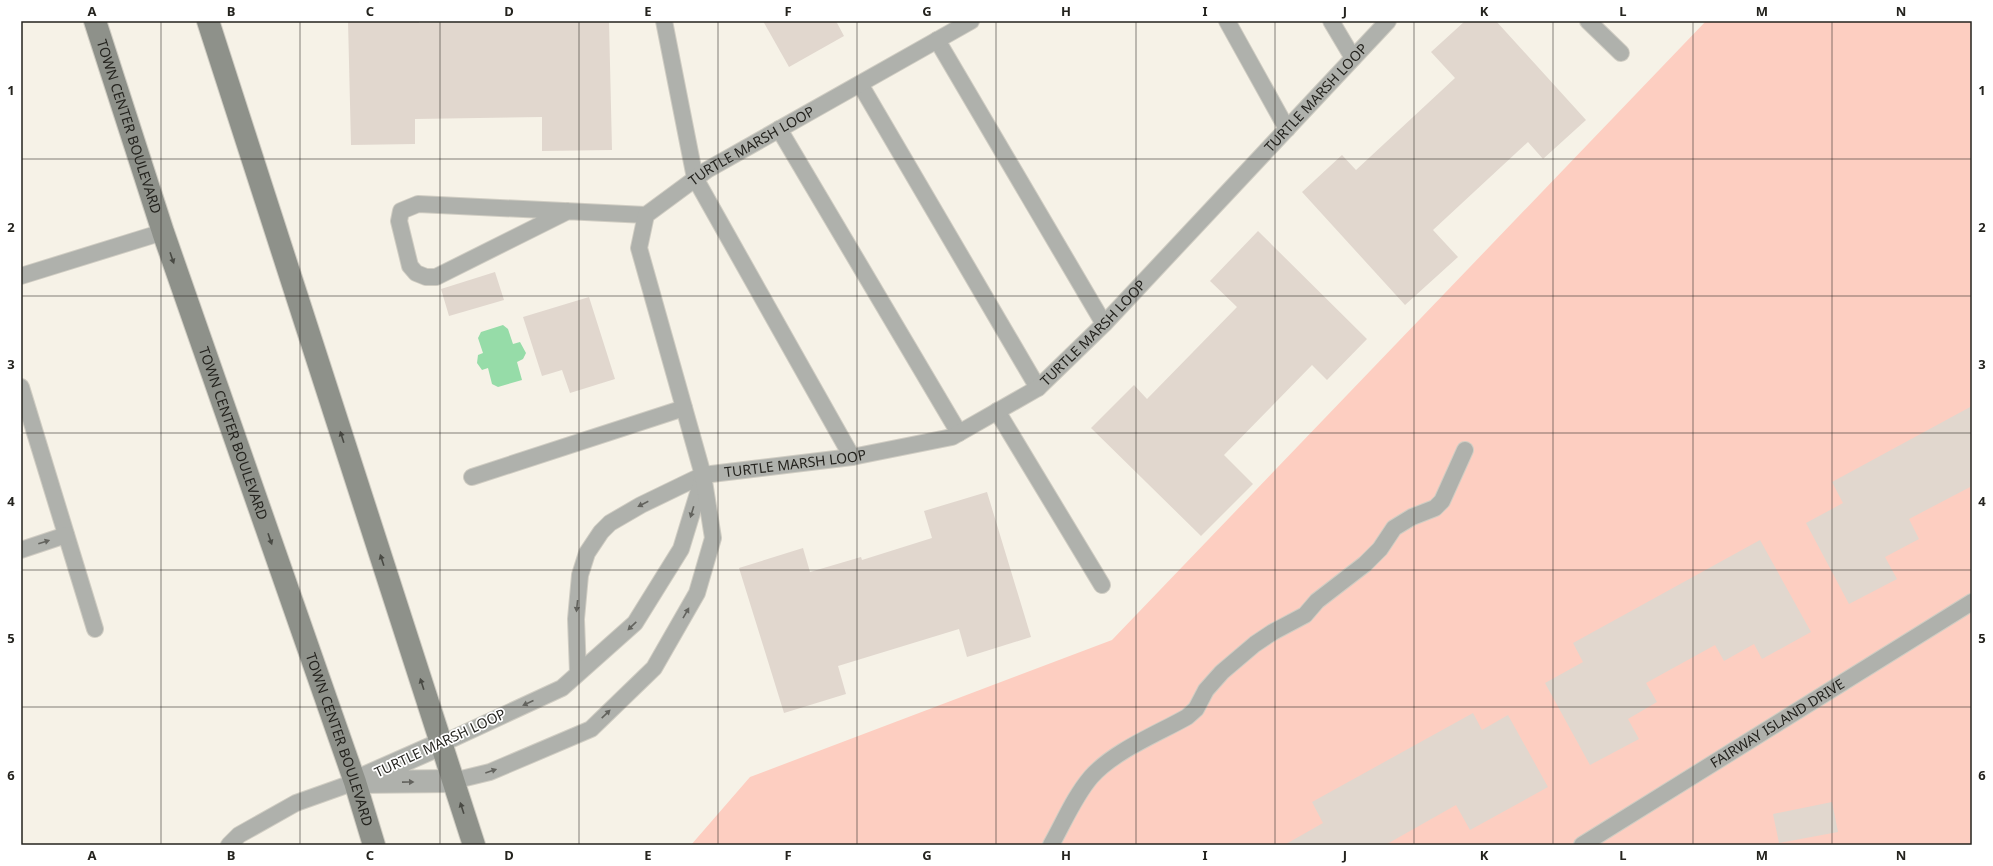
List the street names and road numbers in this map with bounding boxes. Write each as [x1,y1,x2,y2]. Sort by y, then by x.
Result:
street label: TOWN CENTER BOULEVARD [93,37,166,216]
street label: TURTLE MARSH LOOP [1260,39,1371,156]
street label: TURTLE MARSH LOOP [684,101,818,190]
street label: TURTLE MARSH LOOP [1036,275,1150,390]
street label: TOWN CENTER BOULEVARD [195,344,273,522]
street label: TURTLE MARSH LOOP [723,444,868,481]
street label: TOWN CENTER BOULEVARD [302,650,378,828]
street label: FAIRWAY ISLAND DRIVE [1706,674,1848,772]
street label: TURTLE MARSH LOOP [371,704,508,781]

